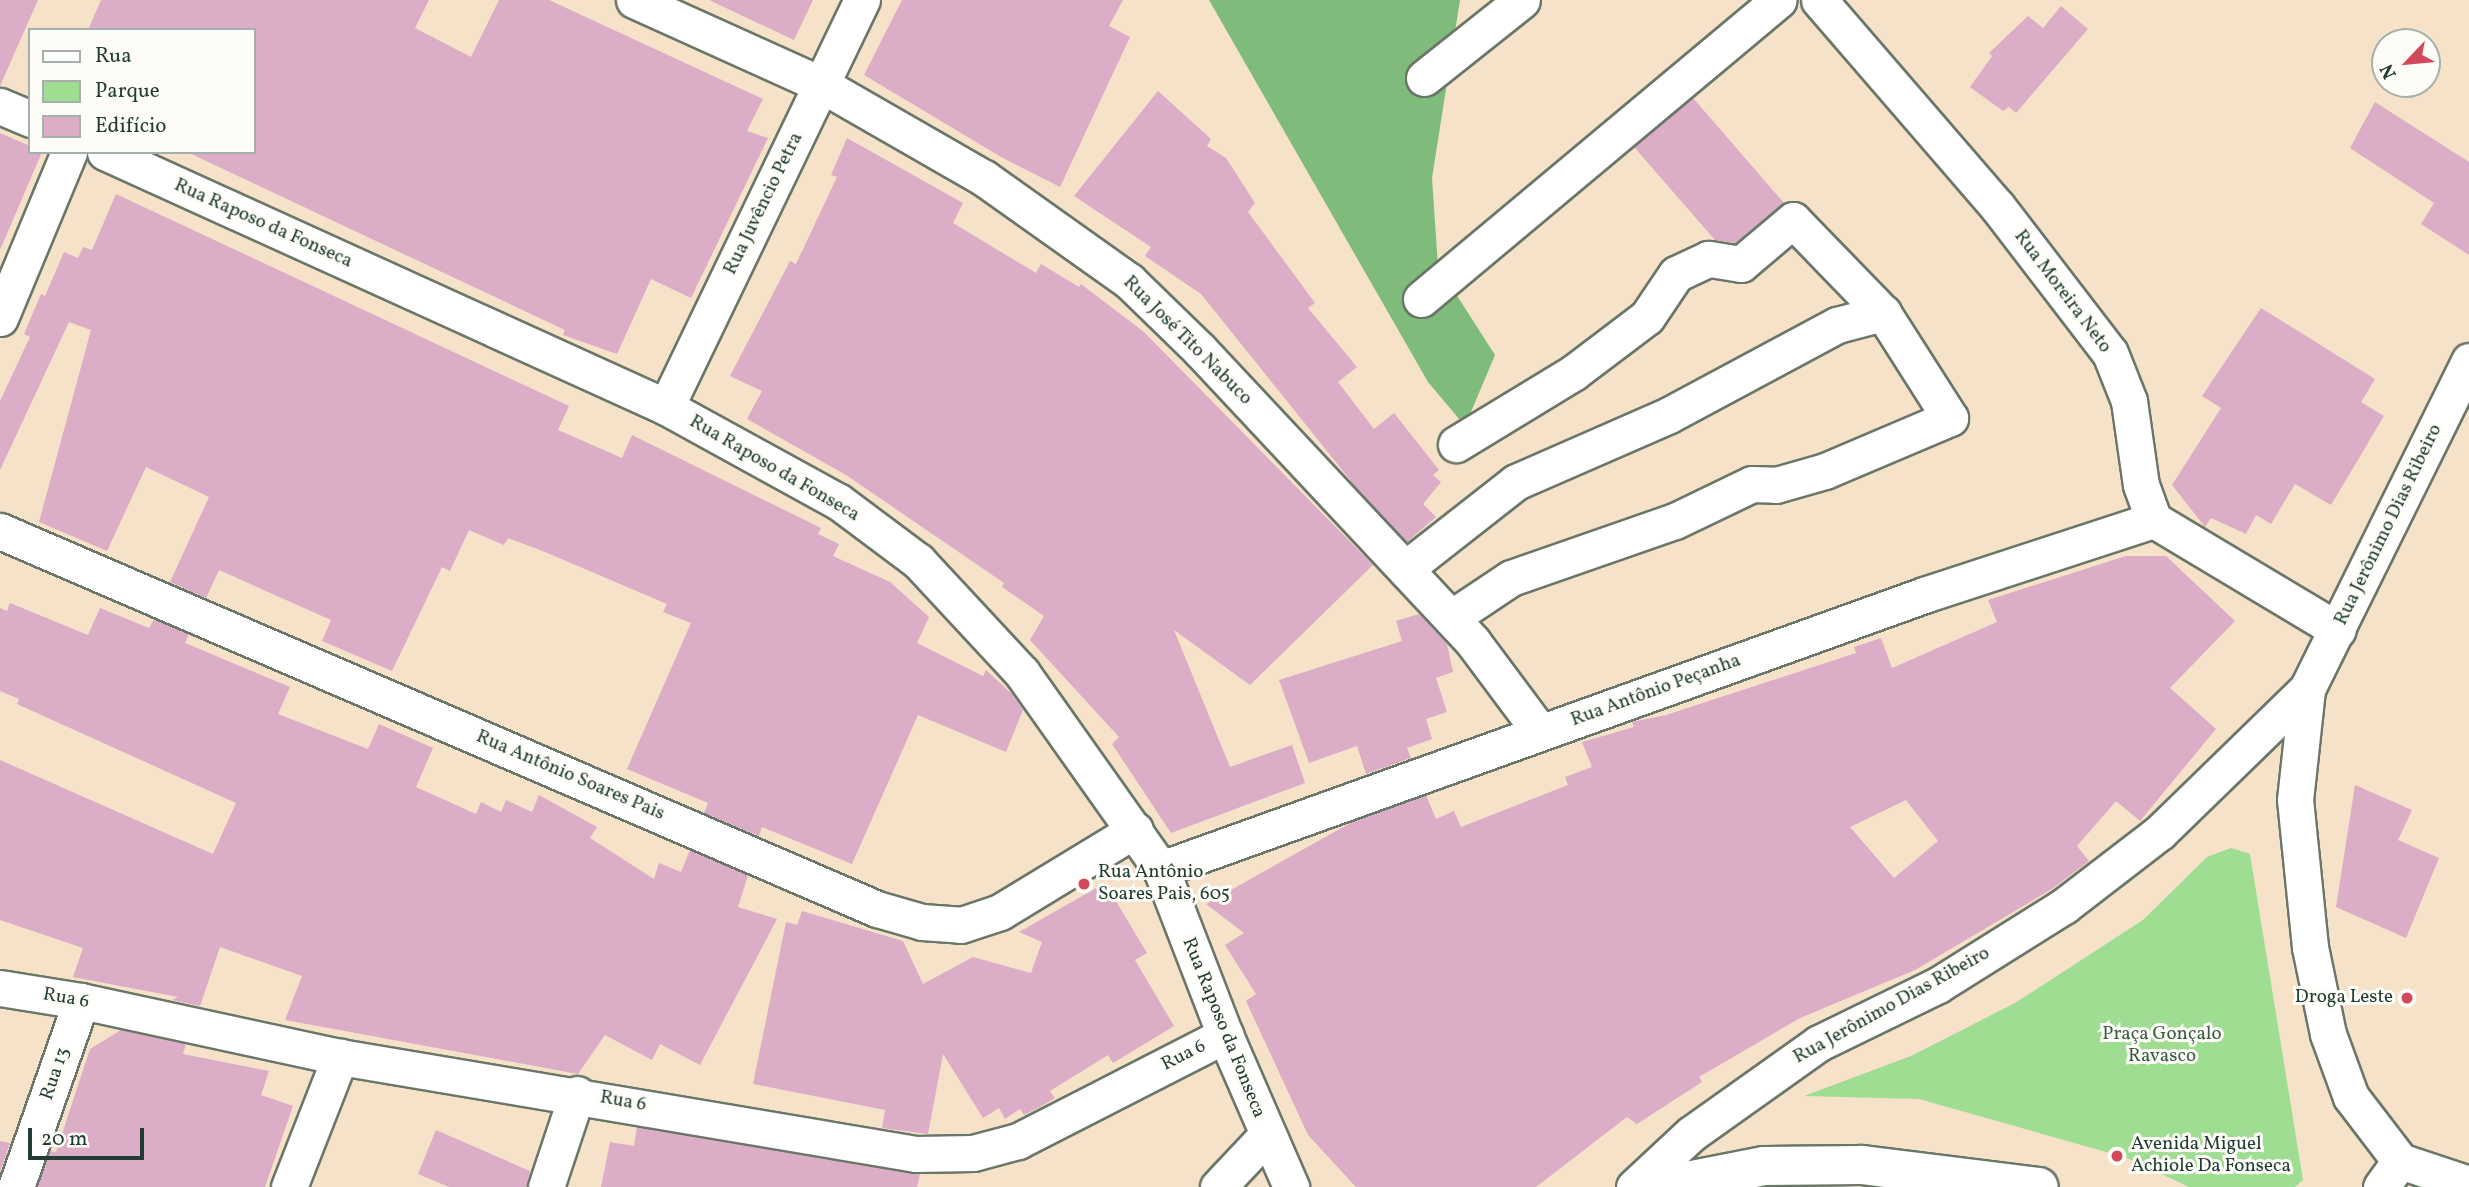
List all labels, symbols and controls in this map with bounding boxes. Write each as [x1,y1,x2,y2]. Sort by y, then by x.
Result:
legend [28,28,256,154]
north arrow [2371,28,2441,98]
text: Rua [95,42,132,71]
text: N [2374,59,2404,83]
text: Parque [95,77,160,106]
text: Edifício [95,112,167,141]
street label: Rua Juvêncio Petra [720,129,808,279]
street label: Rua Raposo da Fonseca [170,174,356,274]
street label: Rua Moreira Neto [2008,226,2116,358]
street label: Rua José Tito Nabuco [1117,271,1257,411]
street label: Rua Raposo da Fonseca [685,411,863,527]
street label: Rua Jerônimo Dias Ribeiro [2330,421,2448,629]
street label: Rua Antônio Peçanha [1568,650,1744,732]
street label: Rua Antônio Soares Pais [472,726,668,826]
place label: Rua Antônio Soares Pais, 605 [1098,862,1230,906]
marker: Rua Antônio Soares Pais, 605 [1076,876,1092,892]
street label: Rua Raposo da Fonseca [1176,934,1270,1122]
street label: Rua Jerônimo Dias Ribeiro [1790,942,1994,1070]
street label: Rua 6 [41,984,91,1014]
place label: Droga Leste [2295,987,2393,1009]
marker: Droga Leste [2399,990,2415,1006]
park label: Praça Gonçalo Ravasco [2102,1024,2222,1068]
street label: Rua 6 [1158,1035,1210,1077]
street label: Rua 13 [36,1045,76,1103]
street label: Rua 6 [598,1087,648,1117]
scale bar [32,1114,147,1158]
text: 20 m [41,1125,87,1154]
place label: Avenida Miguel Achiole Da Fonseca [2131,1134,2291,1178]
marker: Avenida Miguel Achiole Da Fonseca [2109,1148,2125,1164]

